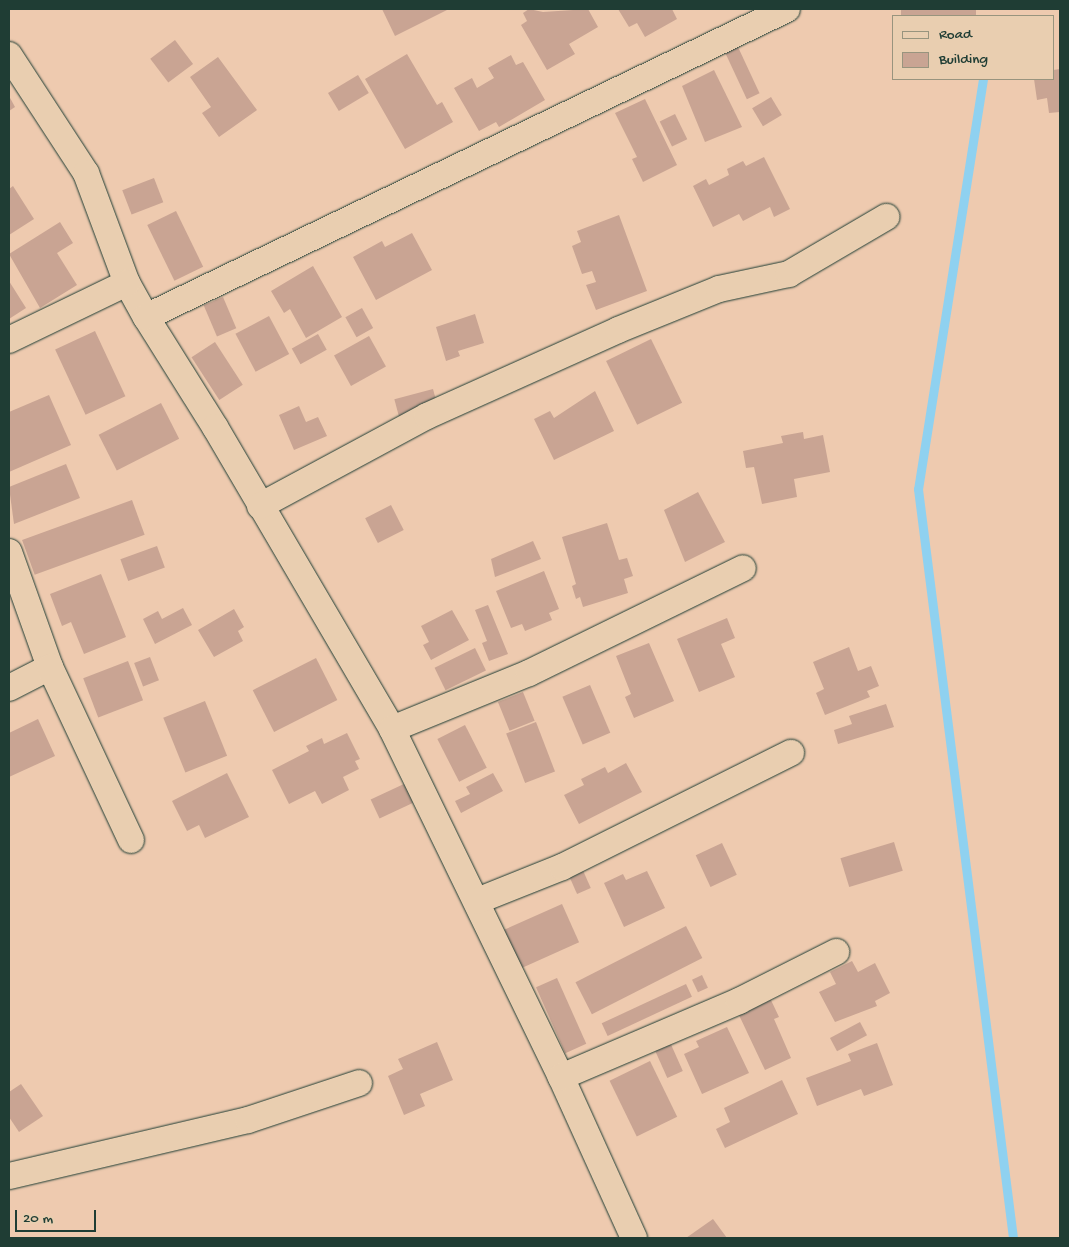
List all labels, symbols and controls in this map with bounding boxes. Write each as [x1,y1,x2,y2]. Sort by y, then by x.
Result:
legend [892,15,1054,80]
text: Road [939,26,972,44]
text: Building [939,51,988,69]
scale bar [18,1200,99,1232]
text: 20 m [23,1210,53,1228]

